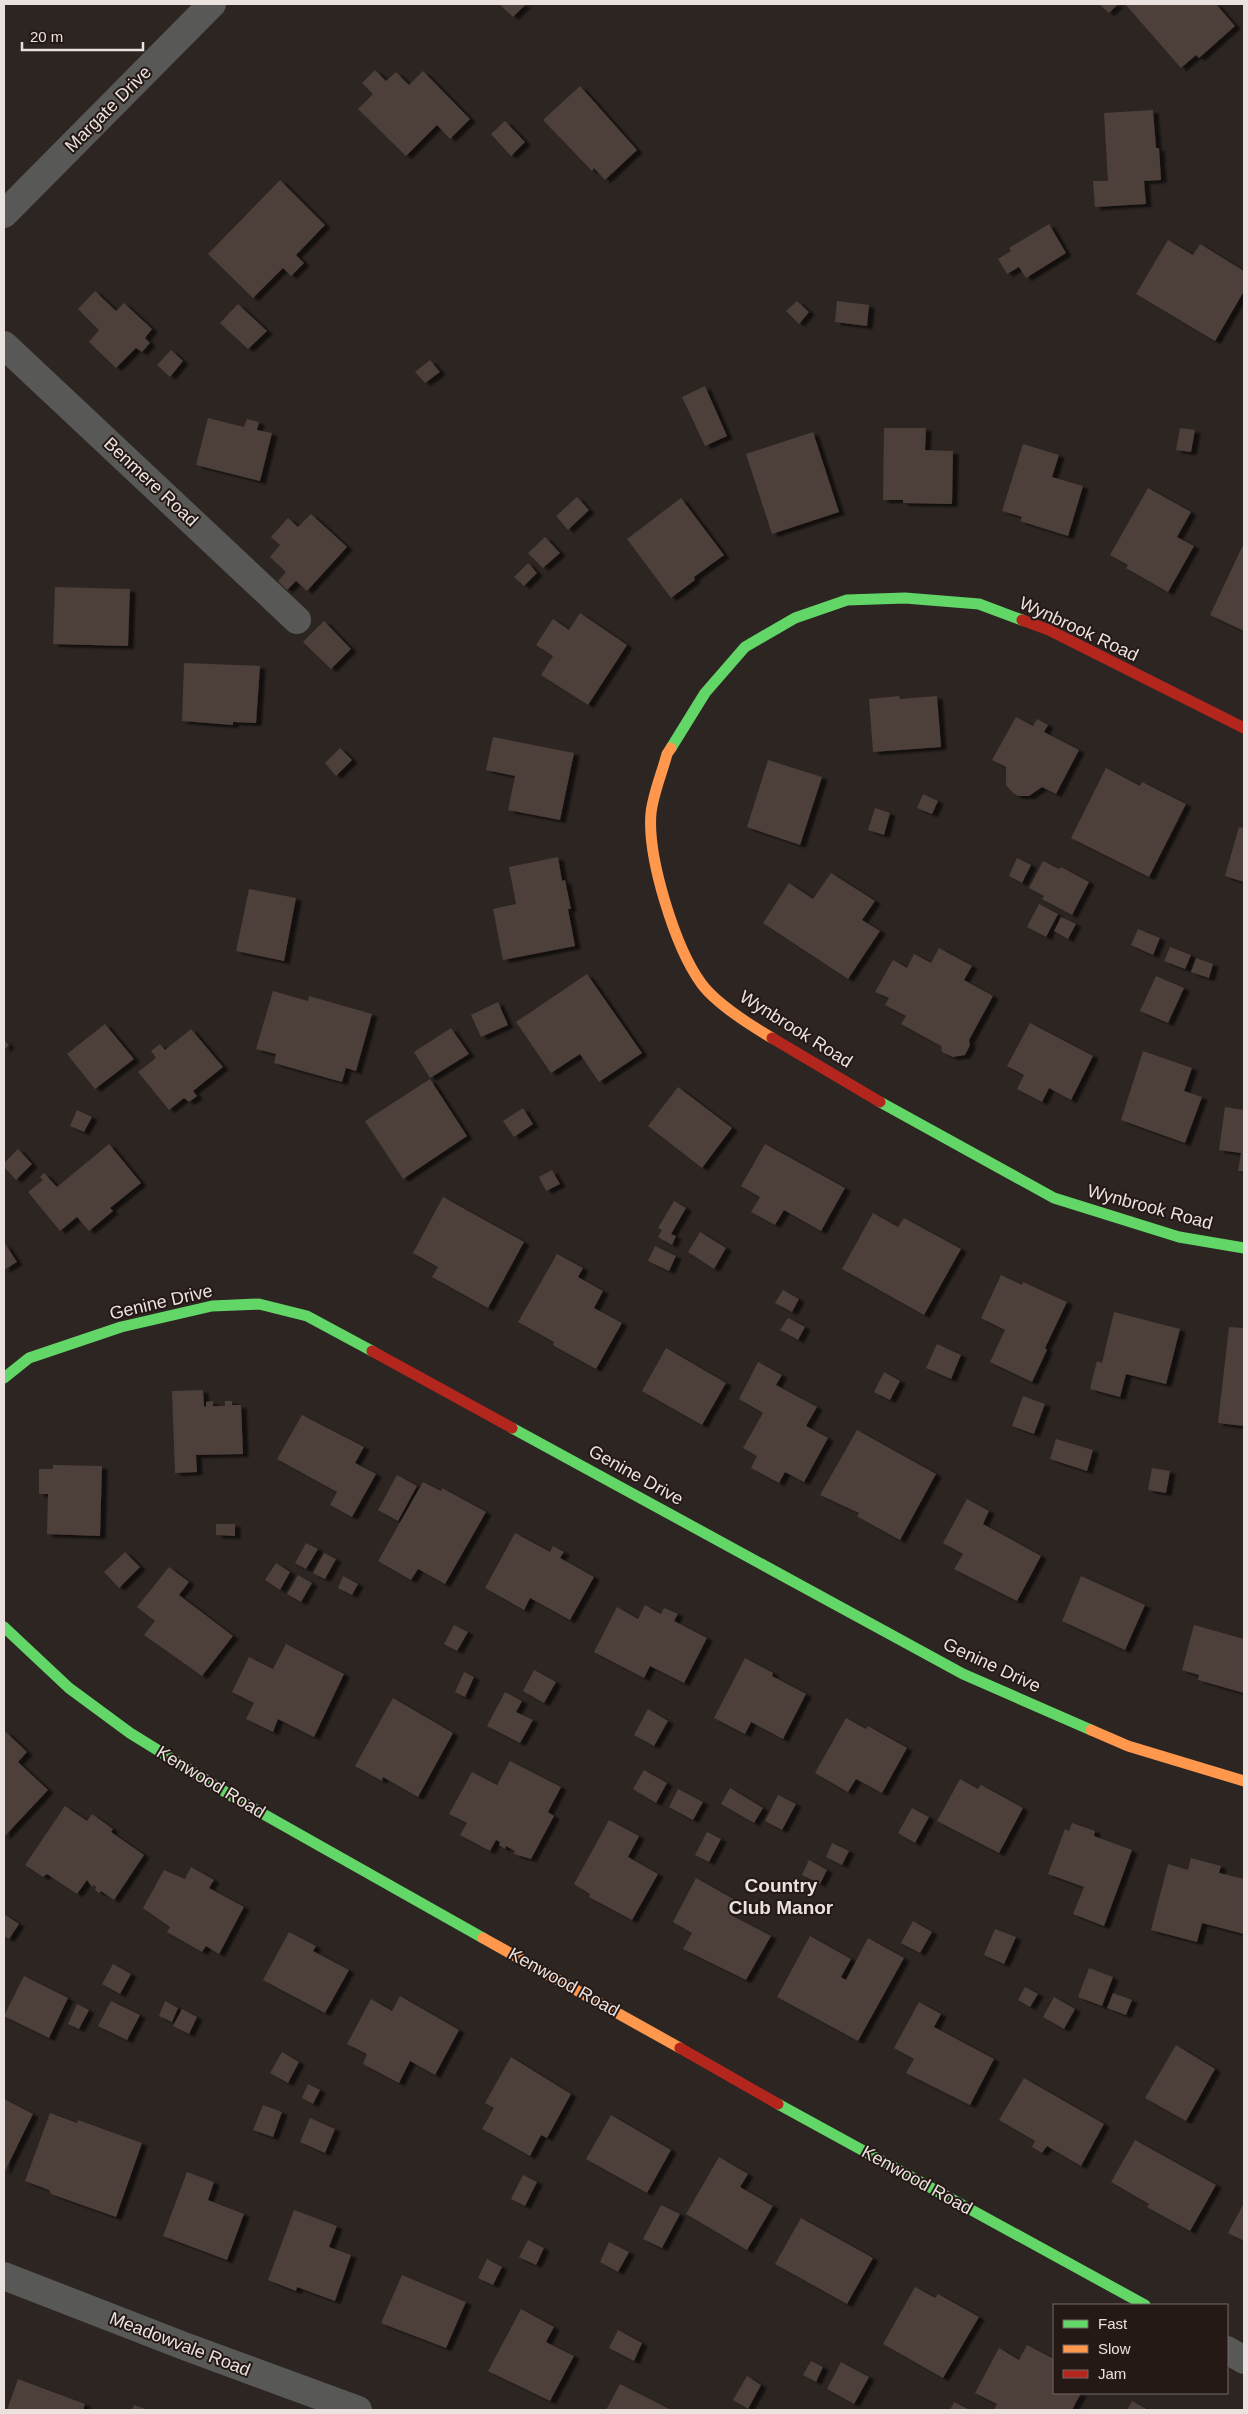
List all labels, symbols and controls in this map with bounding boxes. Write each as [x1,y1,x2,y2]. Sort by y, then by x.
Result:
scale bar [22,20,144,52]
text: 20 m [30,28,63,45]
street label: Margate Drive [61,62,155,156]
street label: Benmere Road [100,433,202,531]
street label: Wynbrook Road [1016,593,1142,665]
street label: Wynbrook Road [736,986,856,1072]
street label: Wynbrook Road [1085,1181,1215,1233]
street label: Genine Drive [108,1280,214,1324]
street label: Genine Drive [585,1441,687,1509]
street label: Genine Drive [940,1634,1044,1696]
street label: Kenwood Road [153,1742,269,1822]
district label: Country Club Manor [729,1875,834,1918]
street label: Kenwood Road [505,1943,623,2021]
street label: Kenwood Road [858,2141,976,2219]
legend [1053,2304,1228,2394]
street label: Meadowvale Road [107,2308,253,2380]
text: Fast [1098,2315,1128,2332]
text: Slow [1098,2340,1131,2357]
text: Jam [1098,2365,1126,2382]

